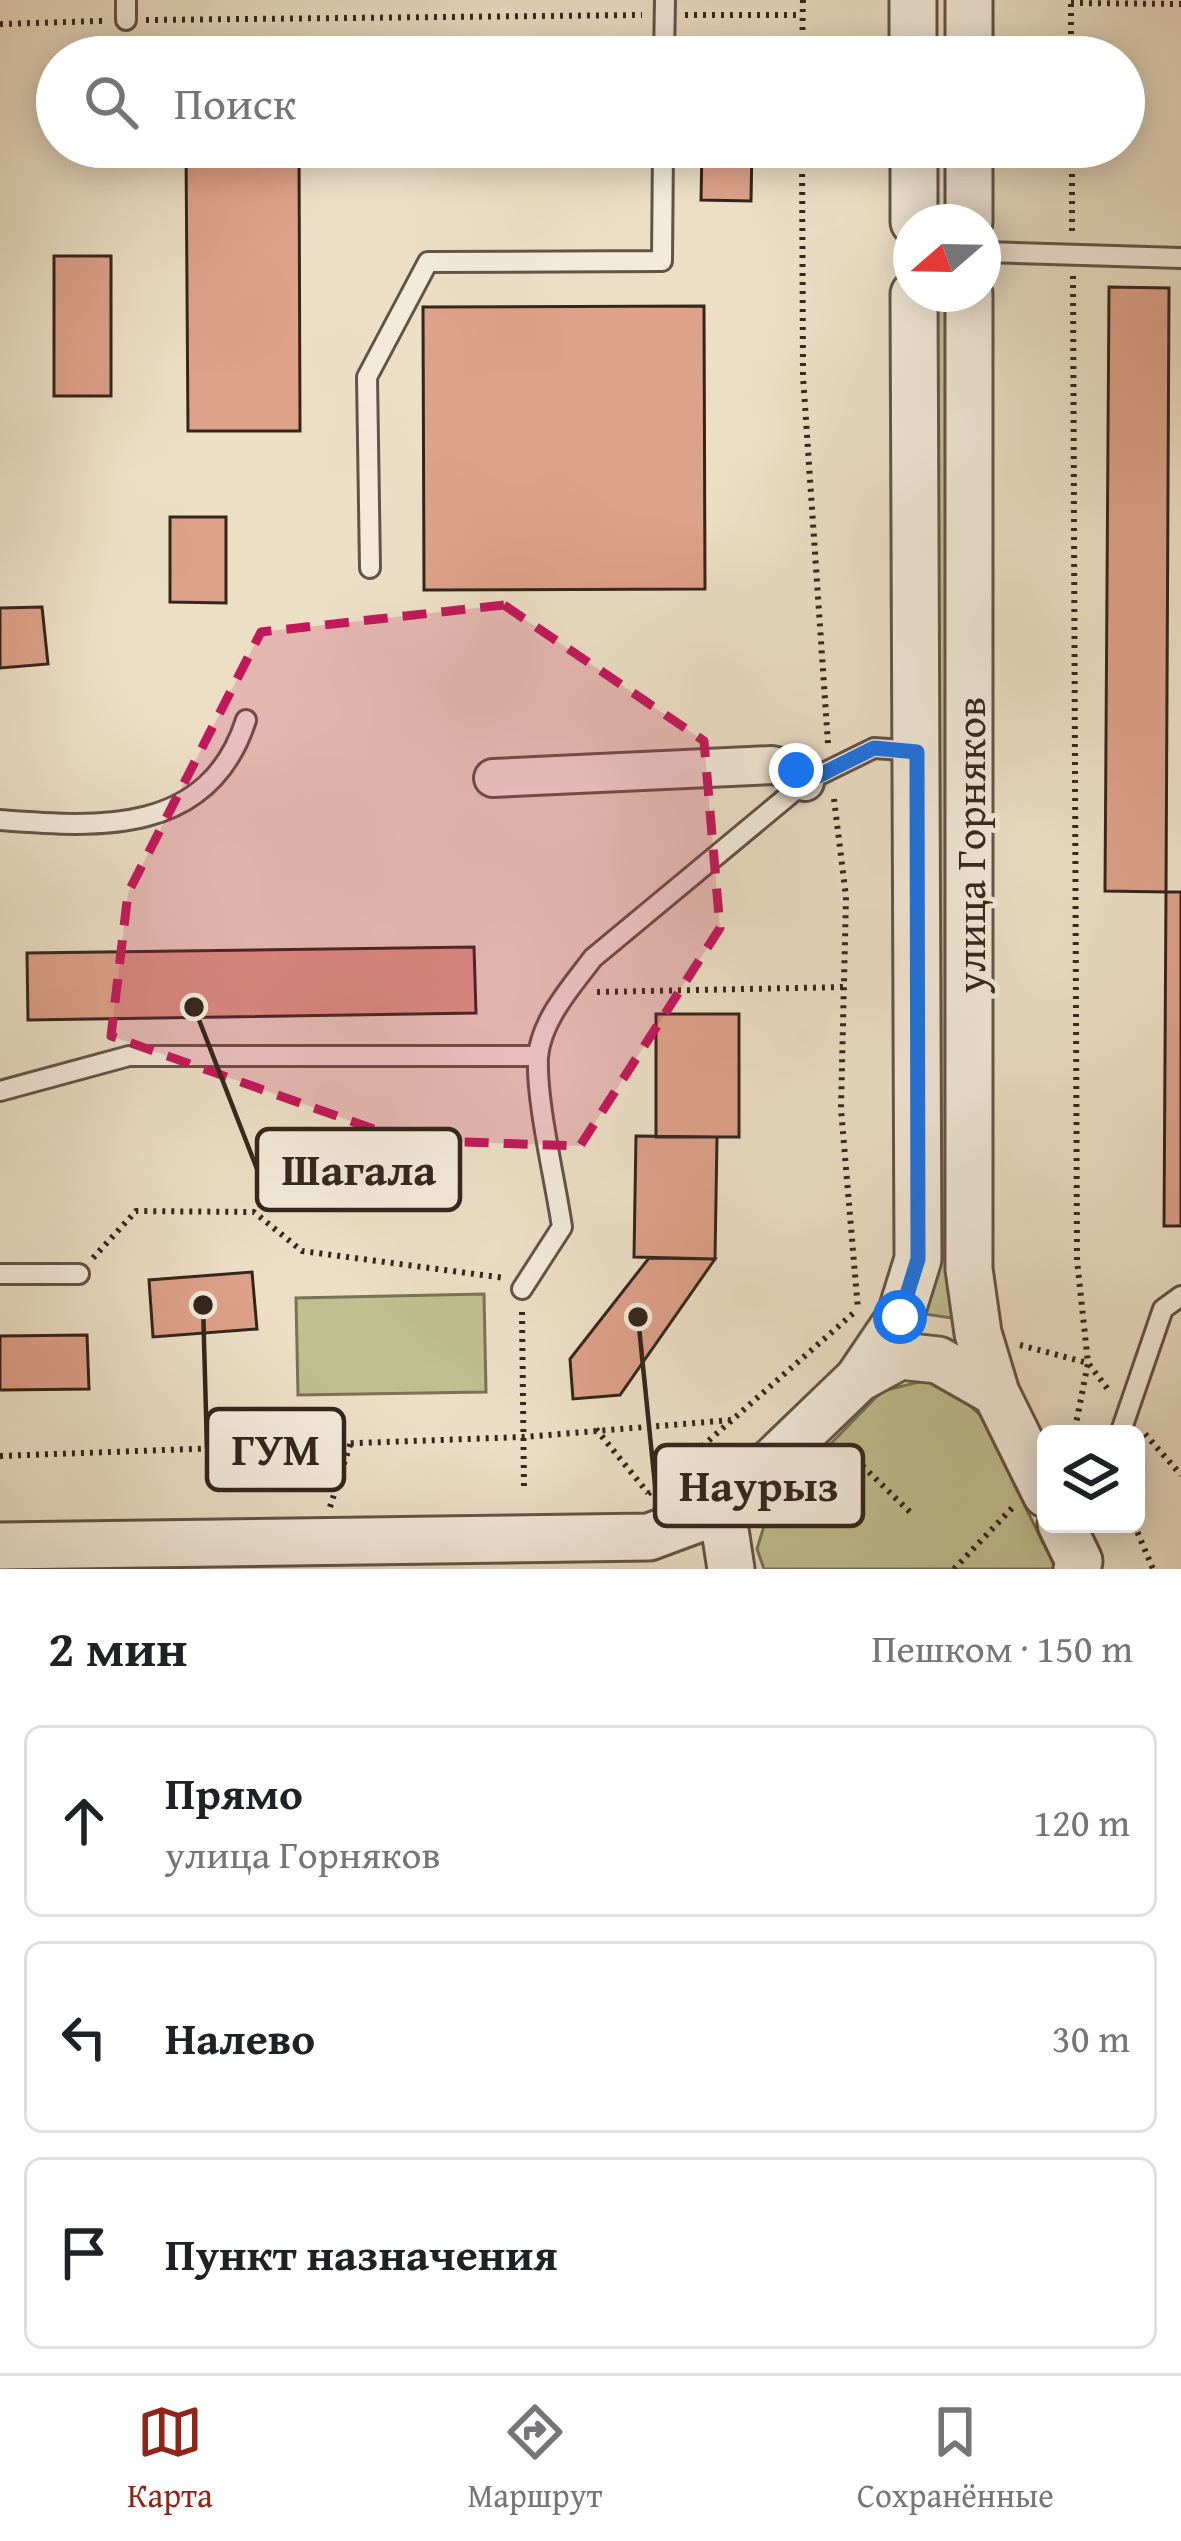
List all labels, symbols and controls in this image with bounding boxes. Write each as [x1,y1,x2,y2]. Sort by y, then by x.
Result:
search box [36,36,1145,168]
icon: search [78,69,144,135]
text: Поиск [174,70,296,135]
north arrow [893,204,1001,312]
street label: улица Горняков [939,697,1000,994]
route end [769,743,823,797]
callout: Шагала [257,1129,460,1210]
text: Шагала [282,1136,436,1201]
route start [873,1290,927,1344]
callout: ГУМ [207,1409,344,1490]
text: ГУМ [232,1416,320,1481]
map controls [1037,1425,1145,1533]
button: layers [1037,1425,1145,1533]
callout: Наурыз [655,1445,863,1526]
text: Наурыз [679,1452,839,1517]
text: 2 мин [48,1610,187,1685]
text: Пешком · 150 m [871,1619,1133,1676]
text: Прямо [165,1760,303,1825]
icon: ahead [51,1788,117,1854]
text: 120 m [1033,1793,1130,1850]
text: улица Горняков [165,1825,440,1882]
icon: left [51,2004,117,2070]
text: Налево [165,2005,315,2070]
text: 30 m [1052,2009,1130,2066]
icon: arrive [51,2220,117,2286]
text: Пункт назначения [165,2221,558,2286]
tab: Карта [127,2399,213,2519]
tab: Маршрут [467,2399,602,2519]
tab: Сохранённые [857,2399,1054,2519]

